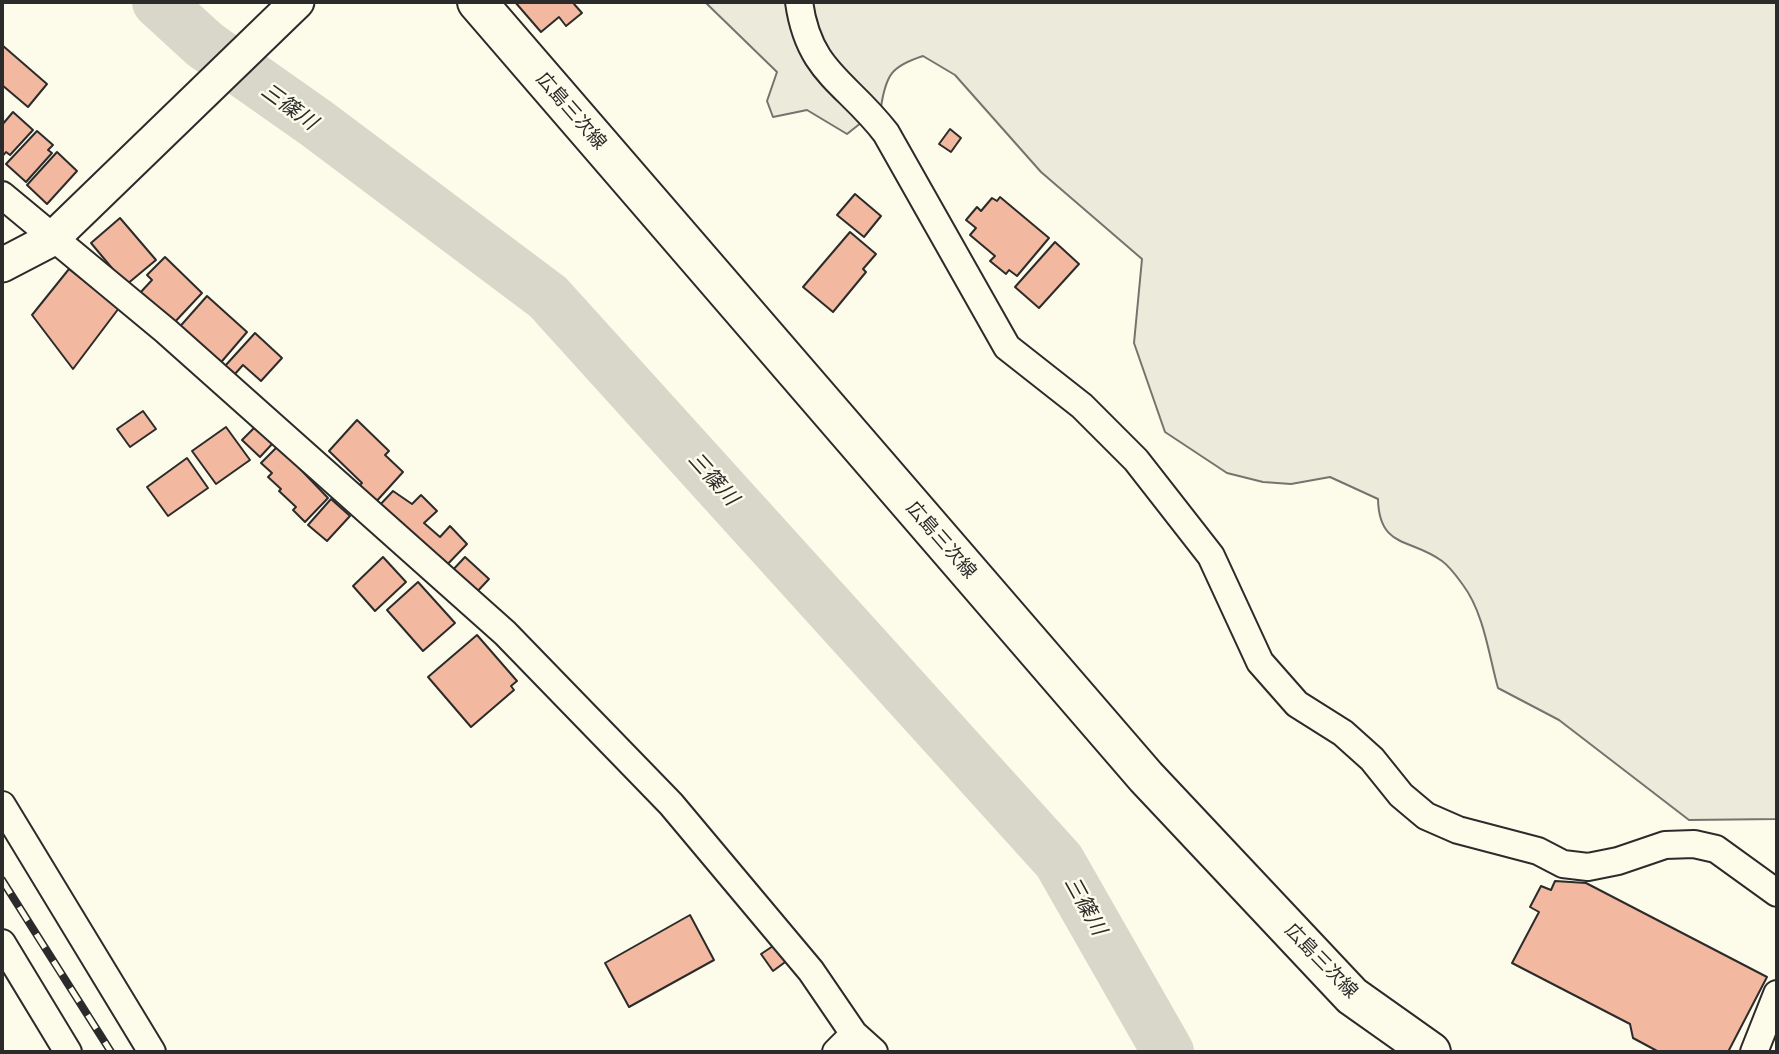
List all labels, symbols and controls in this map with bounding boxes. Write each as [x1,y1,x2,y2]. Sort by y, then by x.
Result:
street label: 広島三次線 [531,68,611,154]
water label: 三篠川 [256,78,322,136]
water label: 三篠川 [683,447,743,511]
street label: 広島三次線 [901,497,981,583]
water label: 三篠川 [1059,872,1111,940]
street label: 広島三次線 [1280,919,1362,1003]

